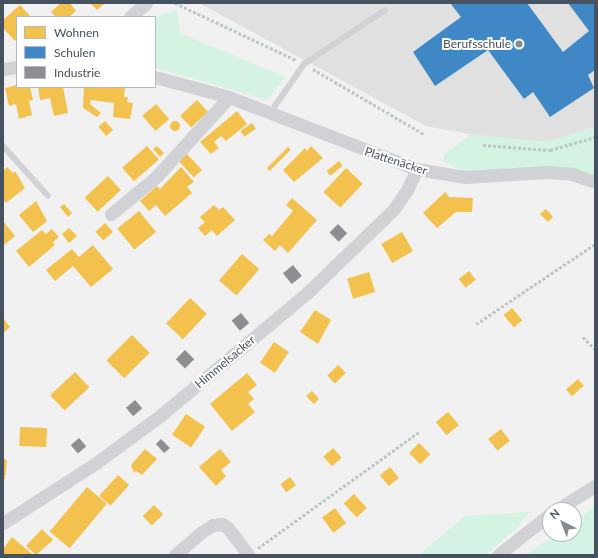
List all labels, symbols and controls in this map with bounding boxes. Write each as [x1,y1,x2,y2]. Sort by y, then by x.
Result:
legend [16,16,156,88]
text: Wohnen [54,25,99,40]
place label: Berufsschule [443,37,511,51]
marker: Berufsschule [514,39,524,49]
text: Schulen [54,45,95,60]
text: Industrie [54,65,100,80]
street label: Plattenäcker [363,144,429,178]
street label: Himmelsacker [192,333,258,391]
north arrow [542,502,582,542]
text: N [547,506,562,521]

